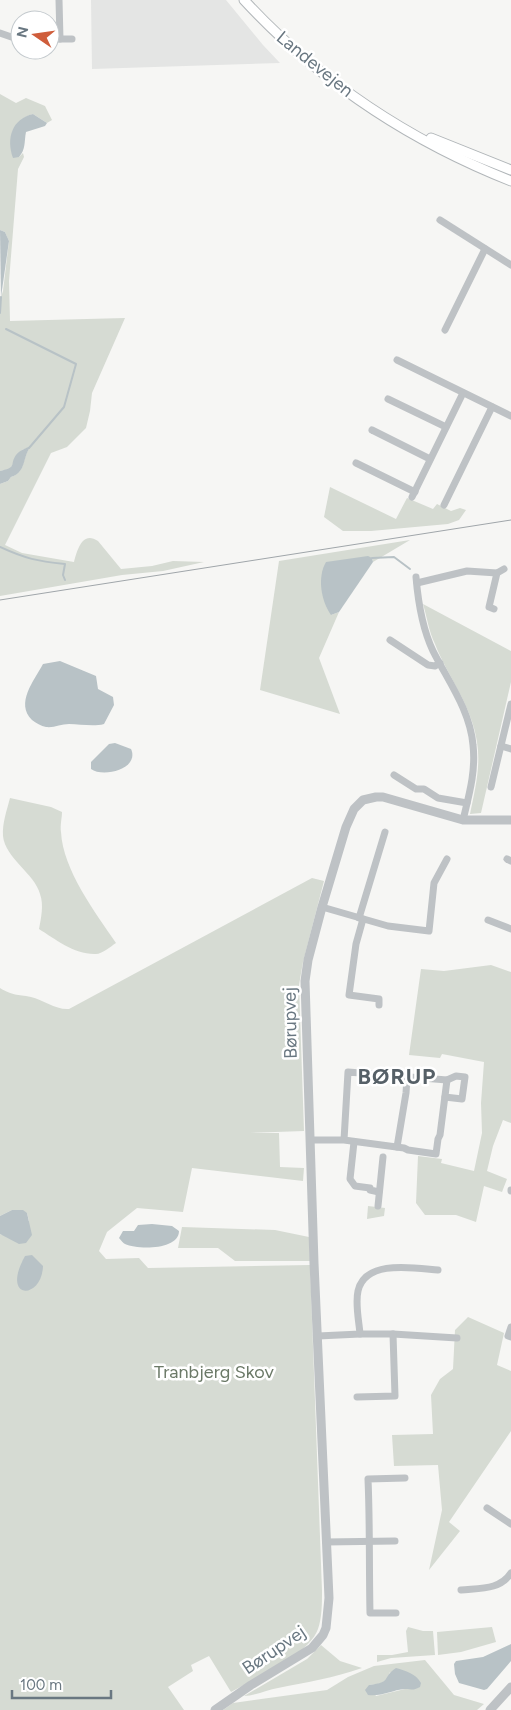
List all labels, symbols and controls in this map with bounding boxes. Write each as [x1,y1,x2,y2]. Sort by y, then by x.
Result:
north arrow [10,10,60,60]
text: N [13,25,32,39]
street label: Landevejen [272,26,358,102]
street label: Børupvej [278,987,302,1059]
district label: BØRUP [358,1063,436,1090]
park label: Tranbjerg Skov [154,1361,275,1383]
street label: Børupvej [238,1621,310,1679]
scale bar [12,1668,111,1700]
text: 100 m [20,1676,62,1694]

